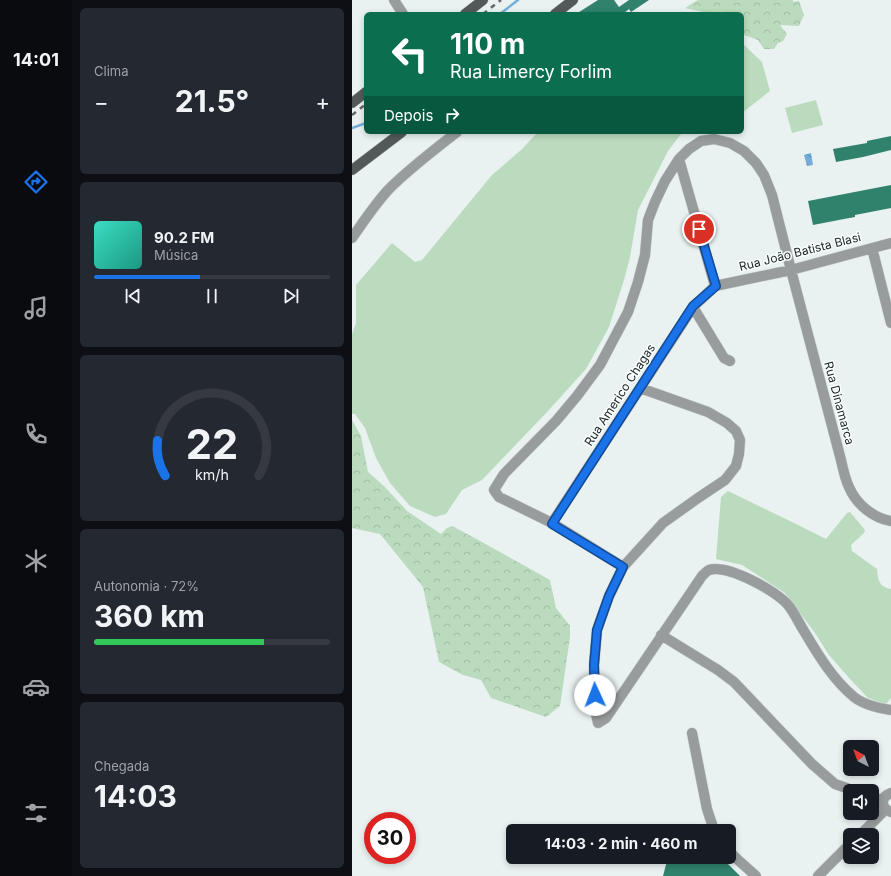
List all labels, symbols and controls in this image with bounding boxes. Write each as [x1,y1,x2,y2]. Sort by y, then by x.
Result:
text: 110 m [450,27,525,61]
icon: left [384,28,436,80]
text: 14:01 [13,49,59,70]
text: Rua Limercy Forlim [450,61,612,82]
text: Clima [94,63,128,79]
text: 21.5° [175,83,249,119]
text: − [94,89,109,115]
text: + [315,89,330,115]
icon: right [441,104,463,126]
text: Depois [384,106,433,125]
icon: directions [22,168,50,196]
pin [682,212,716,246]
icon: arrive [688,218,710,240]
text: 90.2 FM [154,228,214,247]
street label: Rua João Batista Blasi [737,229,862,274]
text: Música [154,247,198,263]
icon: previous [122,285,144,307]
icon: pause [201,285,223,307]
icon: next [280,285,302,307]
icon: music [22,294,50,322]
street label: Rua Americo Chagas [581,341,658,449]
street label: Rua Dinamarca [821,360,858,446]
text: 22 [186,419,238,469]
icon: phone [22,420,50,448]
text: km/h [195,466,229,483]
icon: climate [22,547,50,575]
text: Autonomia · 72% [94,578,199,594]
text: 360 km [94,598,205,634]
icon: car [22,673,50,701]
position arrow [574,674,616,716]
north arrow [843,740,879,776]
map controls [843,740,879,864]
text: Chegada [94,758,149,774]
text: 14:03 [94,778,177,814]
button: sound [843,784,879,820]
icon: filters [22,799,50,827]
speed limit sign: 30 [364,812,416,864]
button: layers [843,828,879,864]
text: 14:03 · 2 min · 460 m [545,834,697,853]

